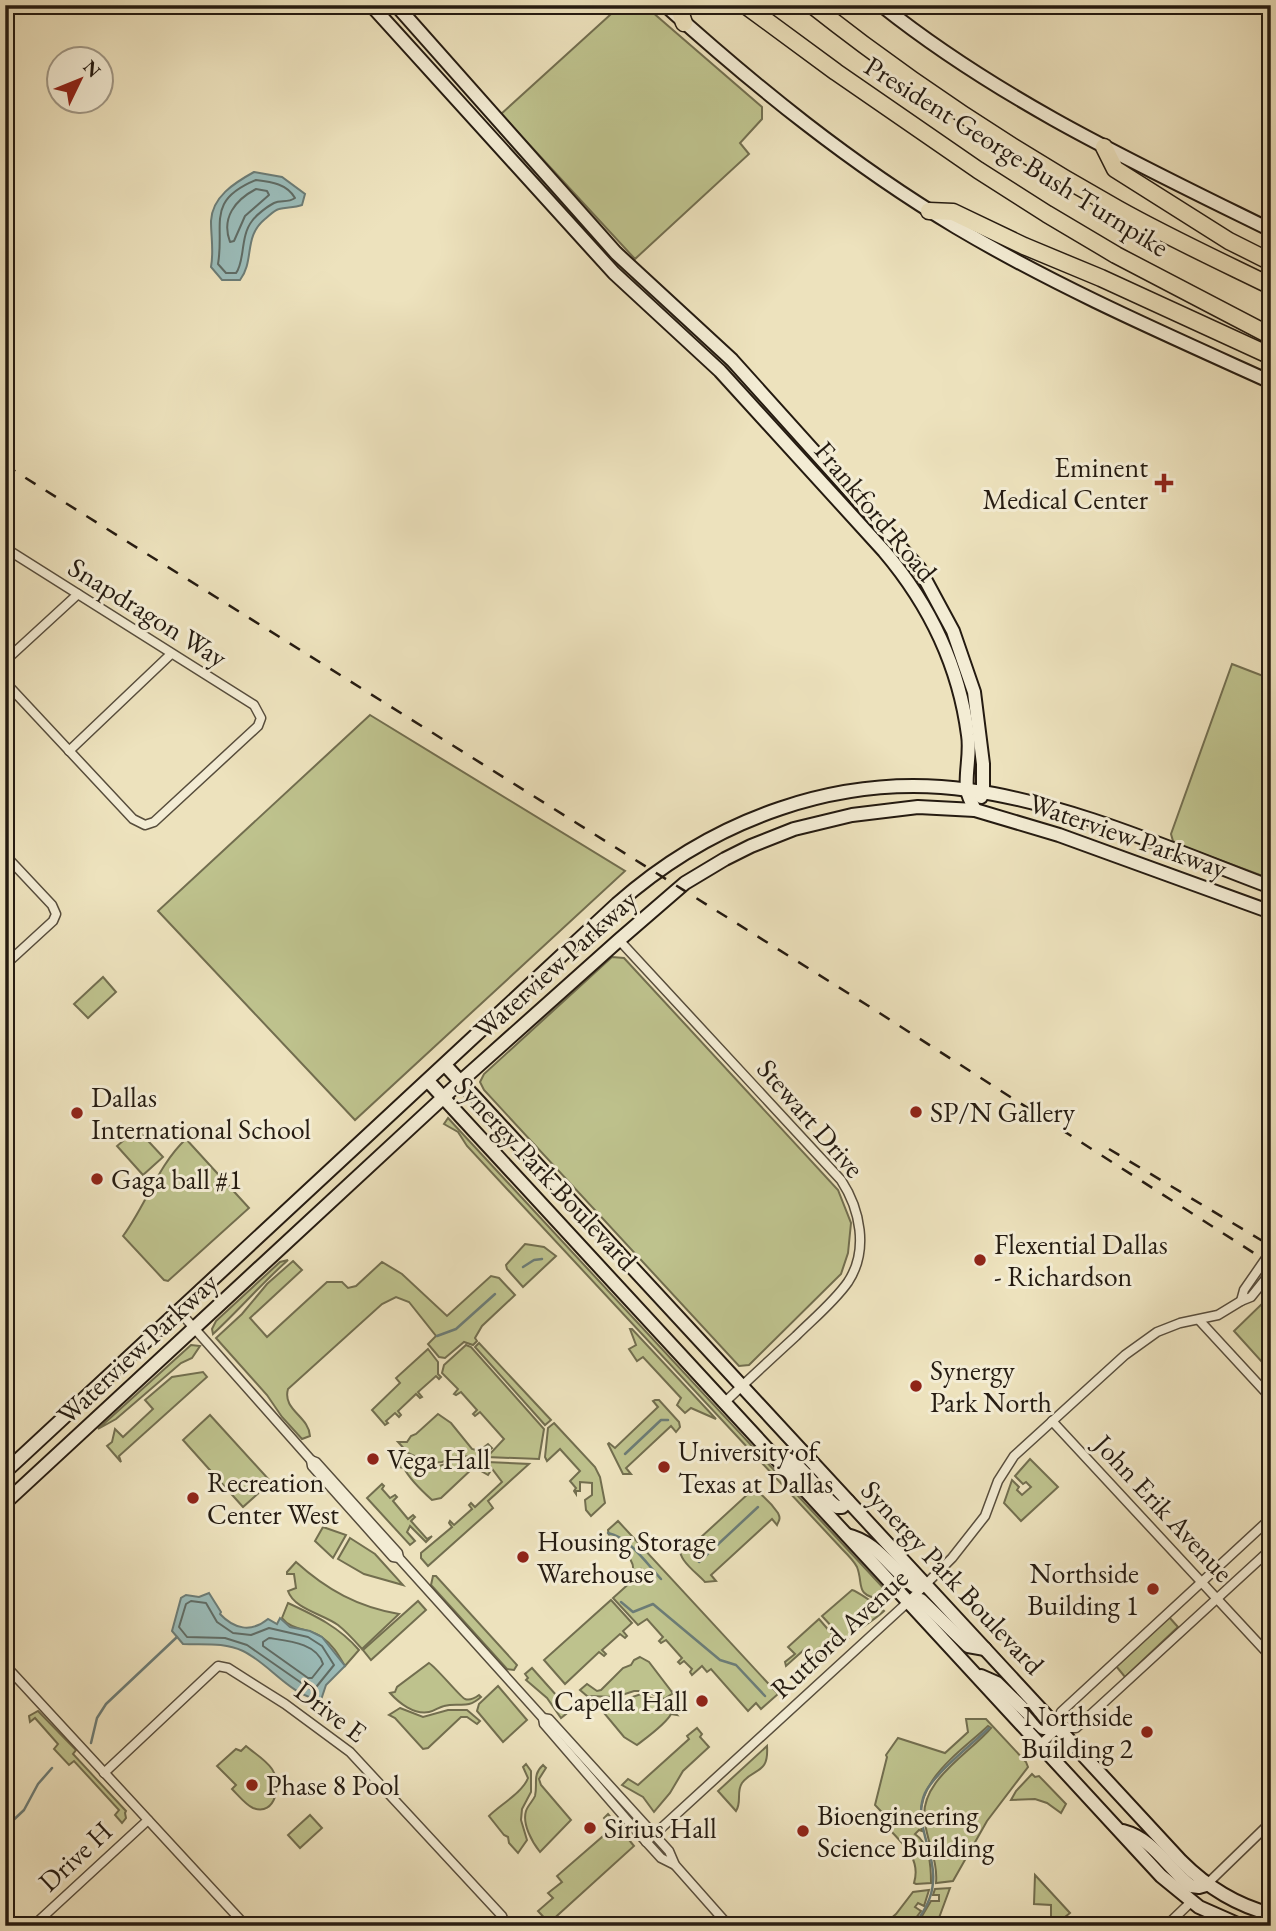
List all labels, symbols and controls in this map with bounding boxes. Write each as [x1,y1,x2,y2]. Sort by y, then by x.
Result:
north arrow [46,46,116,116]
street label: President George Bush Turnpike [858,47,1176,265]
text: N [78,55,107,83]
street label: Frankford Road [807,433,946,589]
place label: Eminent Medical Center [983,449,1149,517]
marker: Eminent Medical Center [1154,473,1174,493]
street label: Snapdragon Way [62,549,235,676]
street label: Waterview Parkway [1024,784,1233,886]
street label: Waterview Parkway [466,881,645,1047]
street label: Stewart Drive [749,1051,873,1185]
street label: Synergy Park Boulevard [447,1068,646,1278]
place label: Dallas International School [91,1079,311,1147]
place label: SP/N Gallery [930,1094,1076,1130]
marker: SP/N Gallery [908,1104,924,1120]
marker: Dallas International School [69,1105,85,1121]
place label: Gaga ball #1 [111,1161,242,1197]
marker: Gaga ball #1 [89,1171,105,1187]
place label: Flexential Dallas - Richardson [994,1226,1168,1294]
marker: Flexential Dallas - Richardson [972,1252,988,1268]
street label: Waterview Parkway [49,1264,226,1432]
place label: Synergy Park North [930,1352,1052,1420]
marker: Synergy Park North [908,1378,924,1394]
street label: John Erik Avenue [1085,1425,1242,1589]
place label: University of Texas at Dallas [678,1433,833,1501]
place label: Vega Hall [387,1441,490,1477]
marker: Vega Hall [365,1451,381,1467]
marker: University of Texas at Dallas [656,1459,672,1475]
place label: Recreation Center West [207,1464,339,1532]
street label: Synergy Park Boulevard [854,1472,1053,1682]
marker: Recreation Center West [185,1490,201,1506]
place label: Housing Storage Warehouse [537,1523,716,1591]
marker: Housing Storage Warehouse [515,1549,531,1565]
place label: Northside Building 1 [1027,1555,1139,1623]
street label: Rutford Avenue [763,1560,915,1706]
marker: Northside Building 1 [1145,1581,1161,1597]
street label: Drive E [288,1672,374,1750]
place label: Capella Hall [554,1683,688,1719]
marker: Capella Hall [694,1693,710,1709]
place label: Northside Building 2 [1021,1698,1134,1766]
marker: Northside Building 2 [1139,1724,1155,1740]
place label: Phase 8 Pool [266,1767,400,1803]
marker: Phase 8 Pool [244,1777,260,1793]
place label: Bioengineering Science Building [817,1797,995,1865]
place label: Sirius Hall [604,1810,717,1846]
street label: Drive H [31,1813,119,1899]
marker: Sirius Hall [582,1820,598,1836]
marker: Bioengineering Science Building [795,1823,811,1839]

